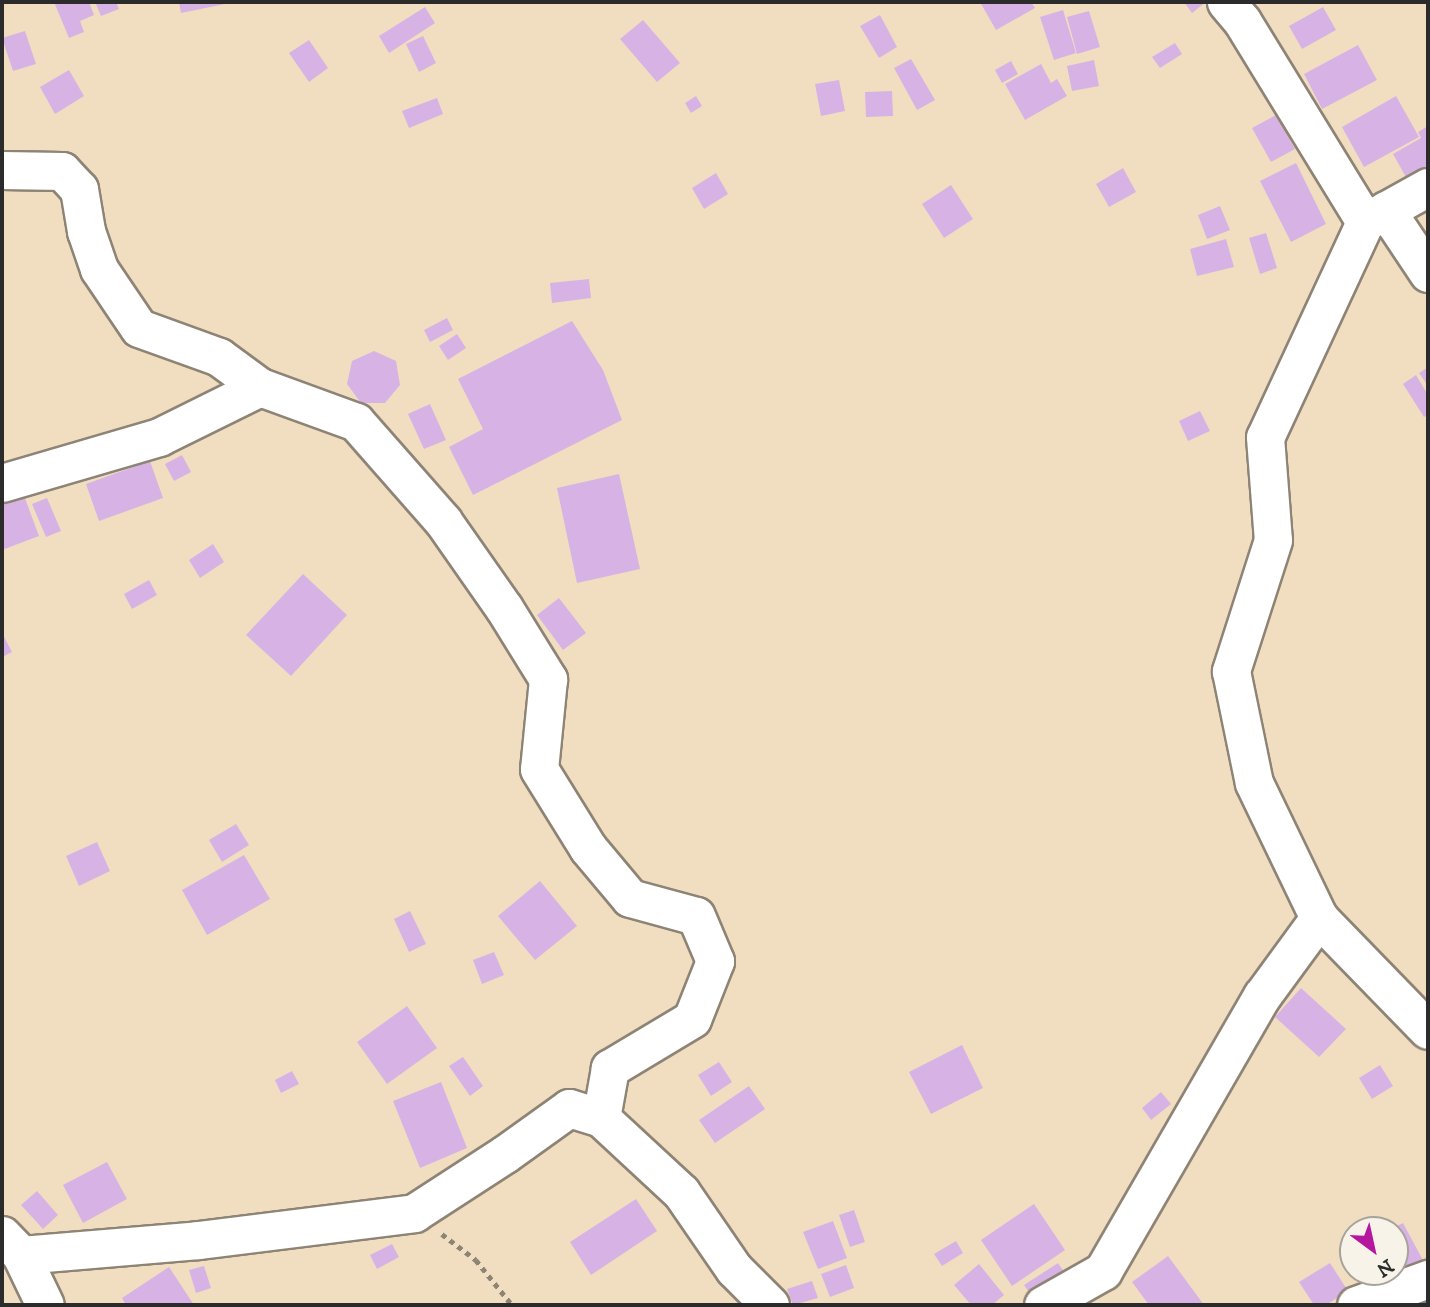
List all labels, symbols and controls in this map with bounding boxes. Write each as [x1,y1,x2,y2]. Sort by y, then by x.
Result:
north arrow [1339,1216,1409,1286]
text: N [1372,1253,1397,1281]

